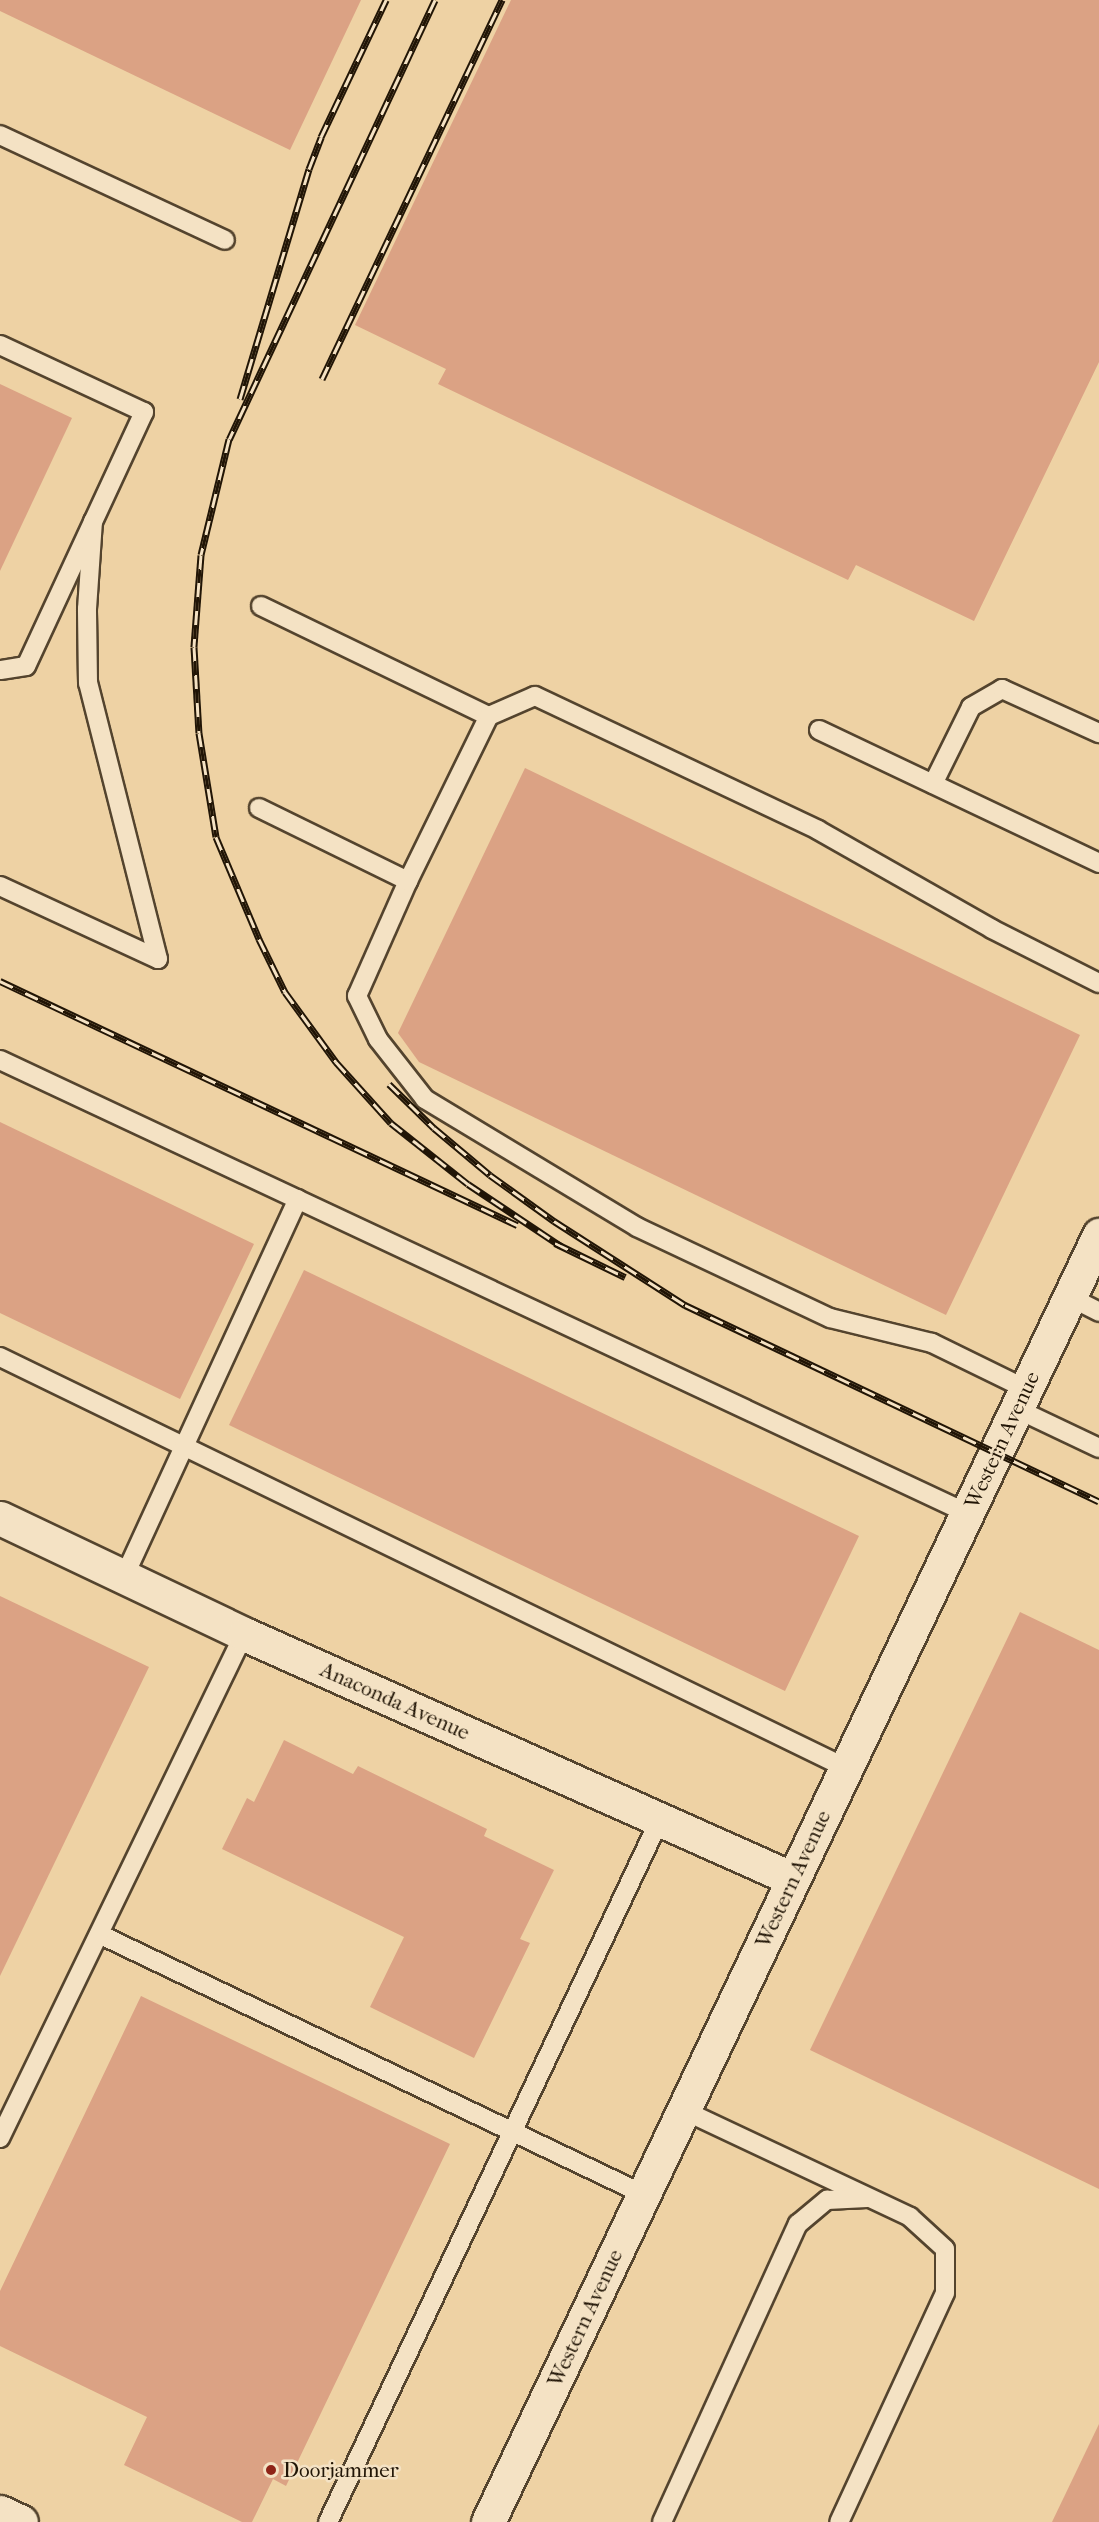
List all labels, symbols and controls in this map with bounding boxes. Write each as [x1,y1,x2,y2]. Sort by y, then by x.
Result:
street label: Western Avenue [959,1367,1045,1513]
street label: Anaconda Avenue [316,1657,474,1745]
street label: Western Avenue [750,1806,836,1952]
street label: Western Avenue [542,2245,628,2391]
place label: Doorjammer [283,2457,399,2483]
marker: Doorjammer [264,2463,278,2477]

